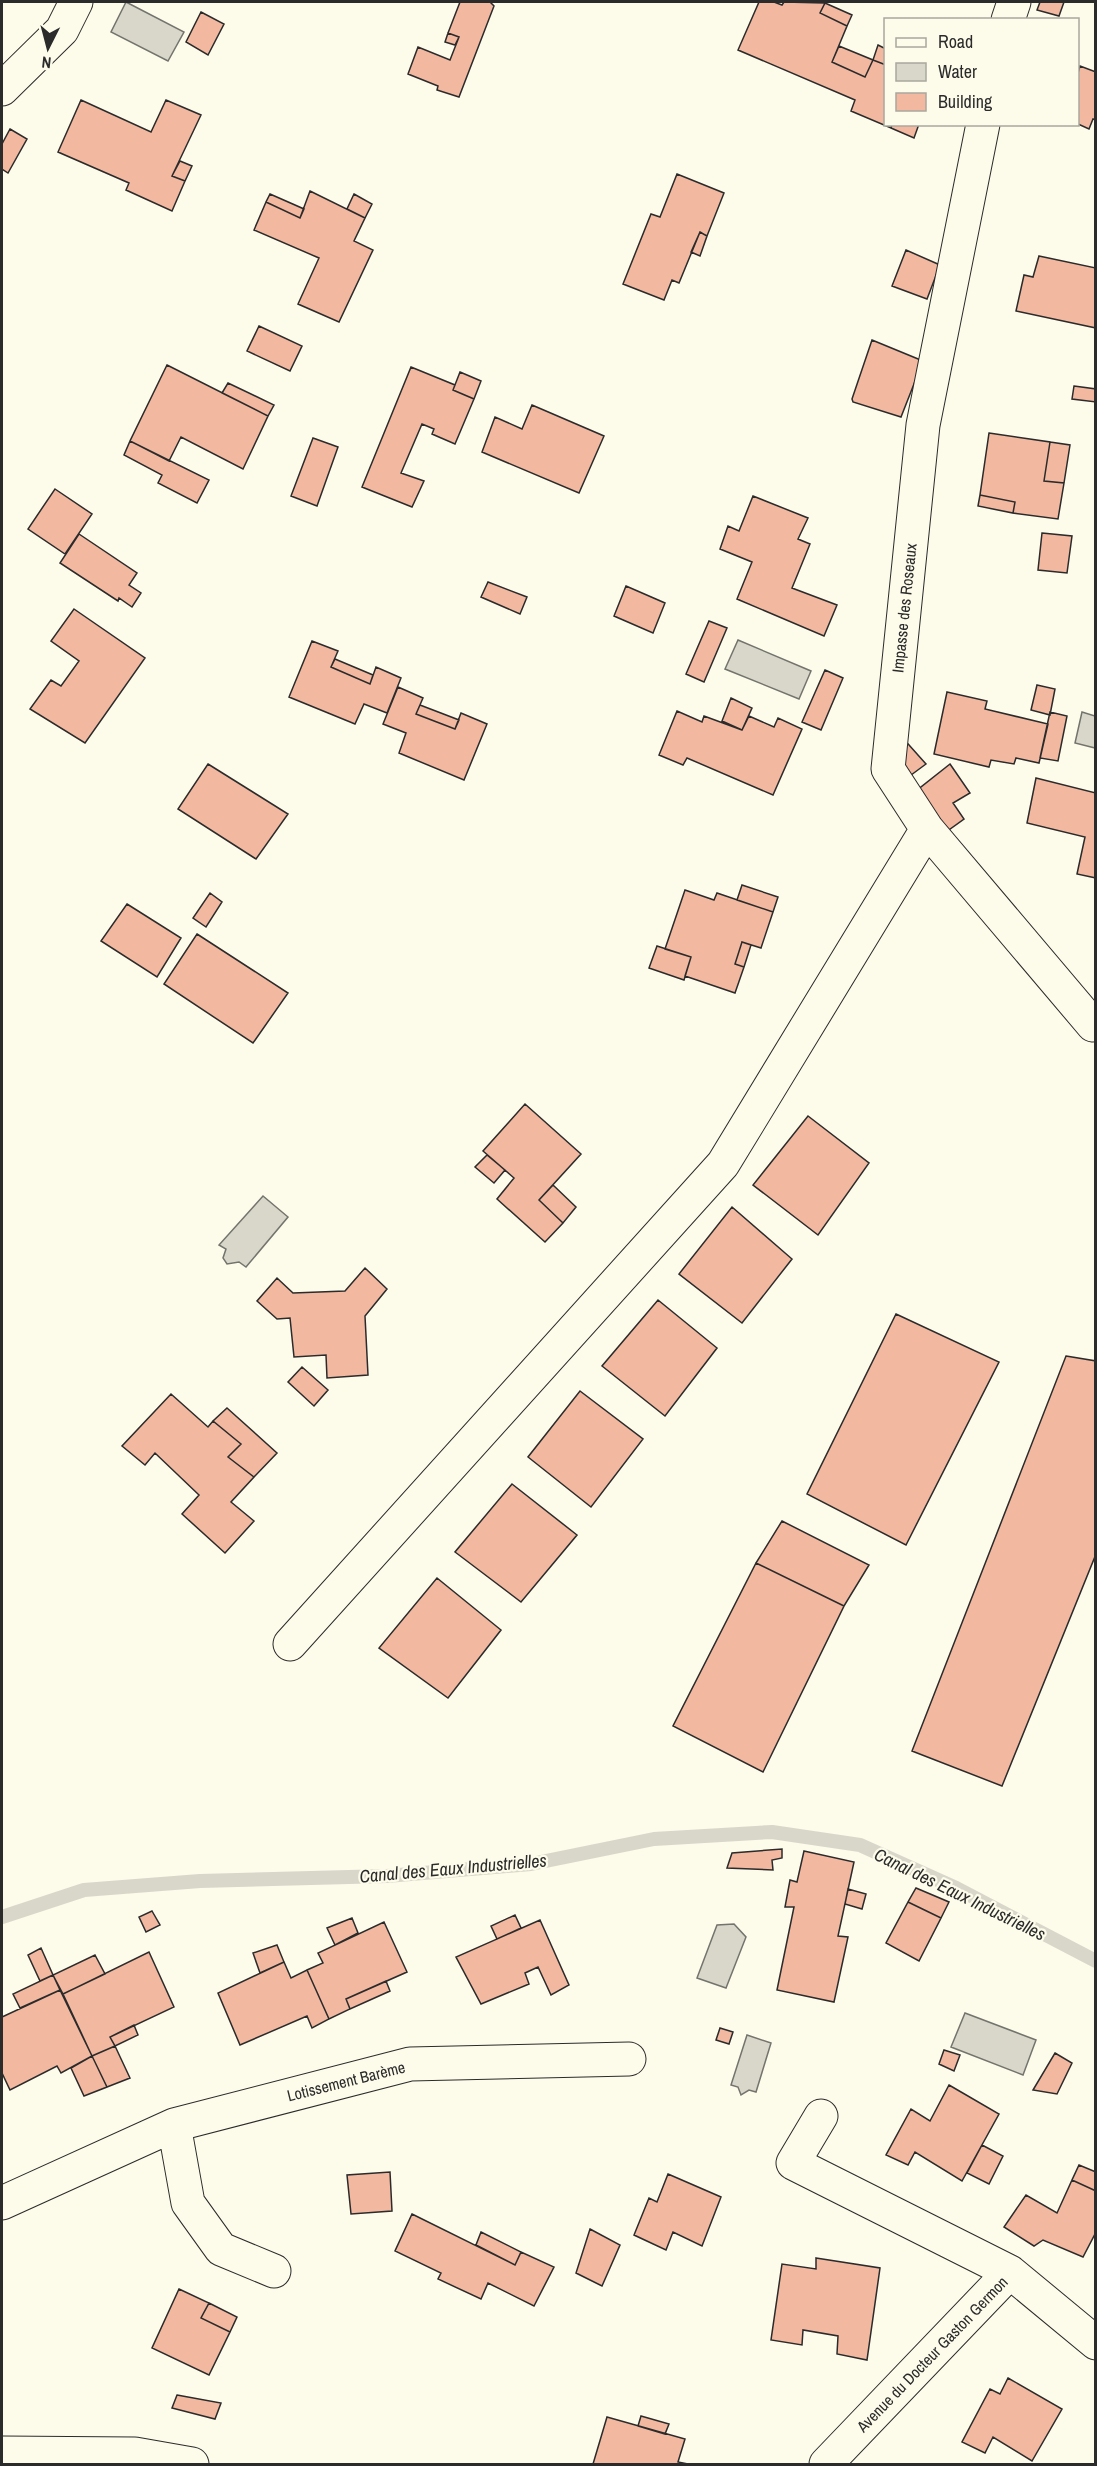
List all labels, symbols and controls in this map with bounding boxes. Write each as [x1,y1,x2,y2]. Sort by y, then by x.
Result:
north arrow [18,18,78,78]
legend [884,18,1079,126]
text: Road [938,29,973,54]
text: N [41,51,52,74]
text: Water [938,59,977,84]
text: Building [938,89,993,114]
street label: Impasse des Roseaux [886,542,922,674]
water label: Canal des Eaux Industrielles [870,1842,1050,1946]
water label: Canal des Eaux Industrielles [358,1847,548,1889]
street label: Lotissement Barème [285,2056,407,2106]
street label: Avenue du Docteur Gaston Germon [851,2271,1013,2438]

